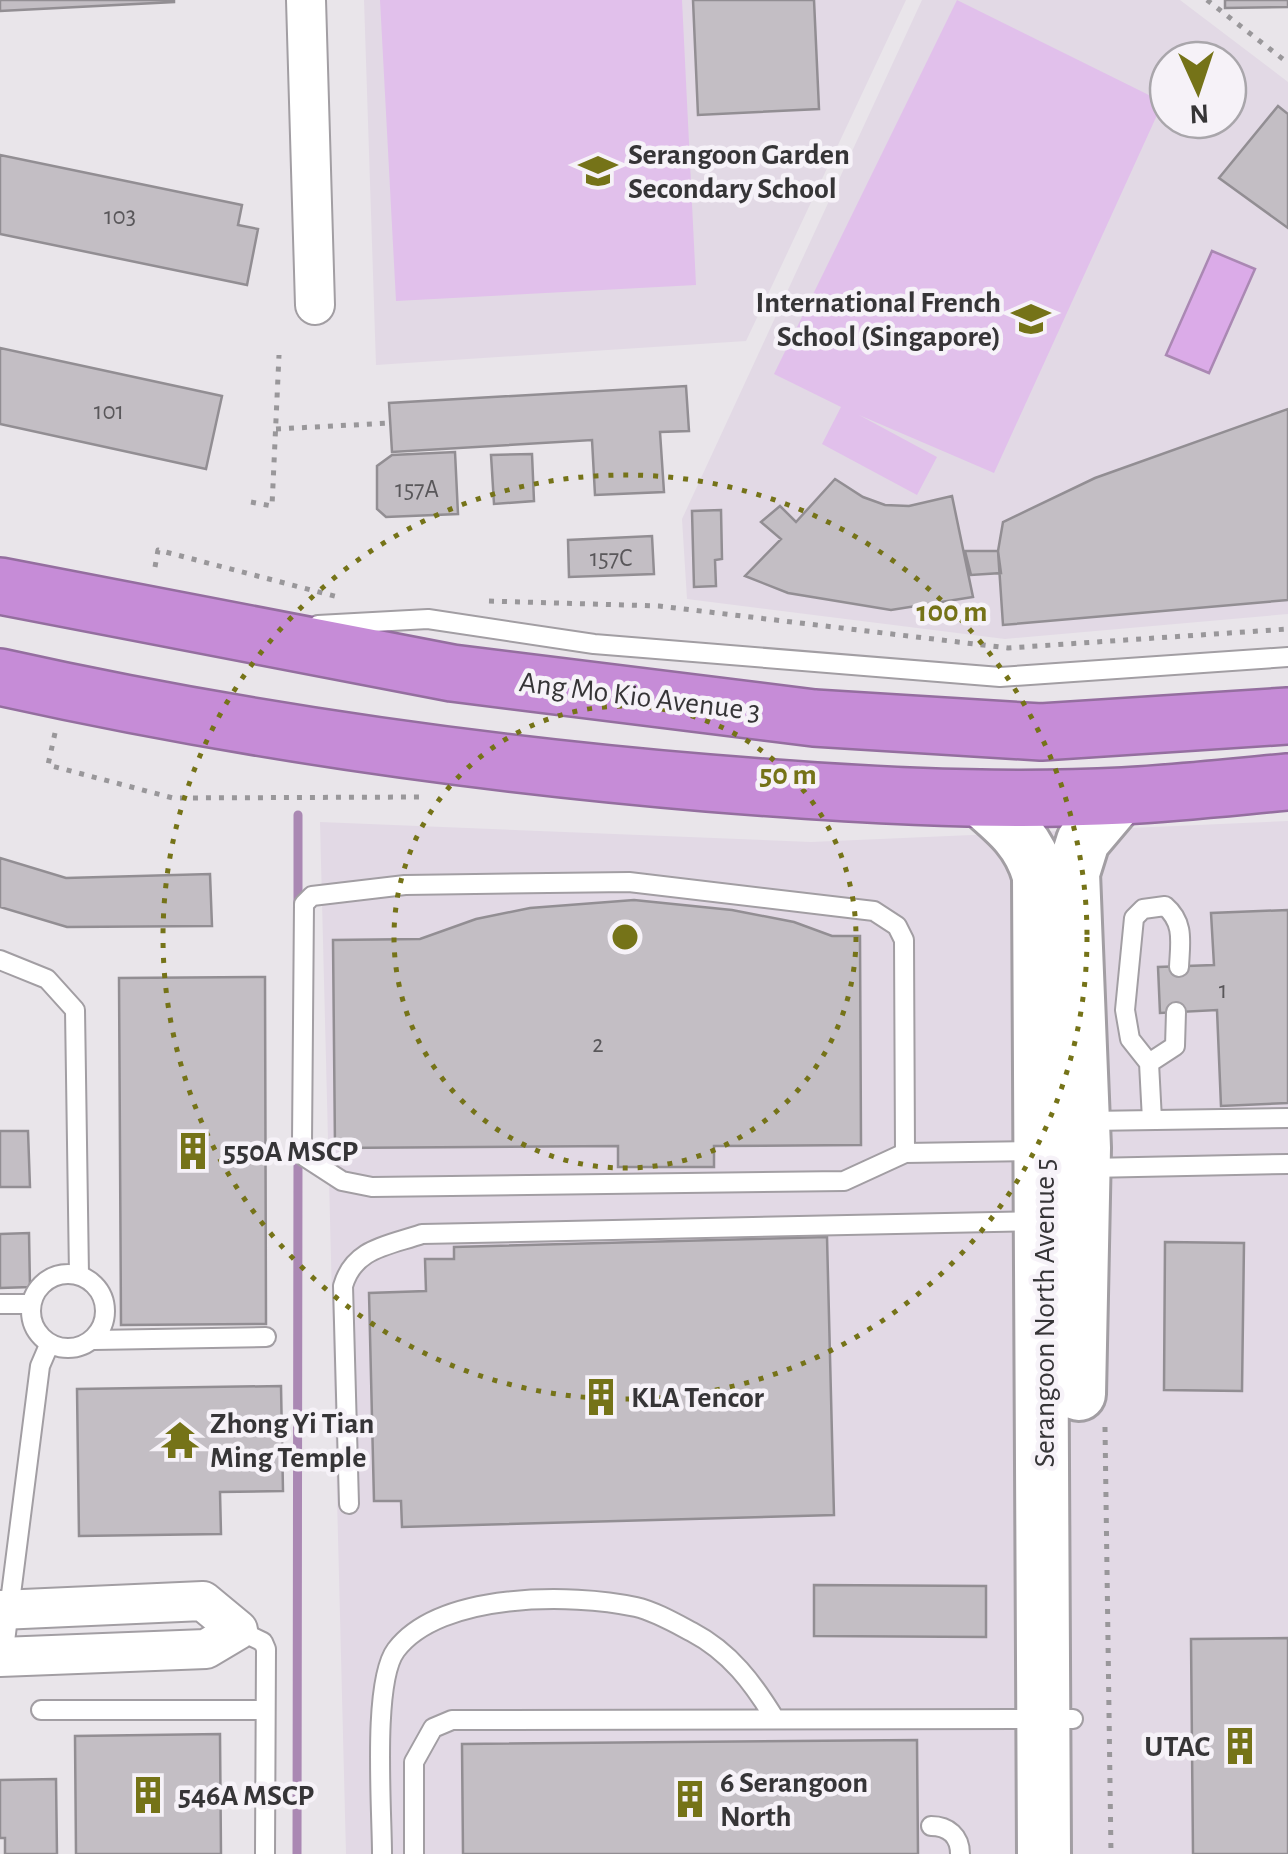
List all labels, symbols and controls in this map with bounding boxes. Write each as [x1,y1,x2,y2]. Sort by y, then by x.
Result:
north arrow [1148,40,1248,140]
text: N [1189,98,1210,127]
place label: Serangoon Garden Secondary School [628,140,850,204]
school or university icon: Serangoon Garden Secondary School [577,150,619,192]
house number: 103 [104,204,136,229]
place label: International French School (Singapore) [755,288,1001,352]
school or university icon: International French School (Singapore) [1010,298,1052,340]
house number: 101 [94,399,124,424]
house number: 157A [395,477,439,502]
house number: 157C [590,546,632,571]
text: 100 m [917,597,987,627]
street label: Ang Mo Kio Avenue 3 [517,667,762,727]
text: 50 m [759,760,817,790]
centre of rings [607,919,643,955]
house number: 1 [1219,978,1227,1003]
house number: 2 [592,1032,604,1057]
building icon: 550A MSCP [172,1130,214,1172]
place label: 550A MSCP [223,1137,358,1167]
street label: Serangoon North Avenue 5 [1030,1158,1060,1468]
building icon: KLA Tencor [580,1376,622,1418]
place label: KLA Tencor [631,1383,765,1413]
place label: Zhong Yi Tian Ming Temple [210,1409,374,1473]
temple icon: Zhong Yi Tian Ming Temple [159,1419,201,1461]
building icon: UTAC [1219,1725,1261,1767]
place label: UTAC [1144,1732,1210,1762]
place label: 6 Serangoon North [720,1768,868,1832]
building icon: 546A MSCP [127,1774,169,1816]
building icon: 6 Serangoon North [669,1778,711,1820]
place label: 546A MSCP [178,1781,314,1811]

